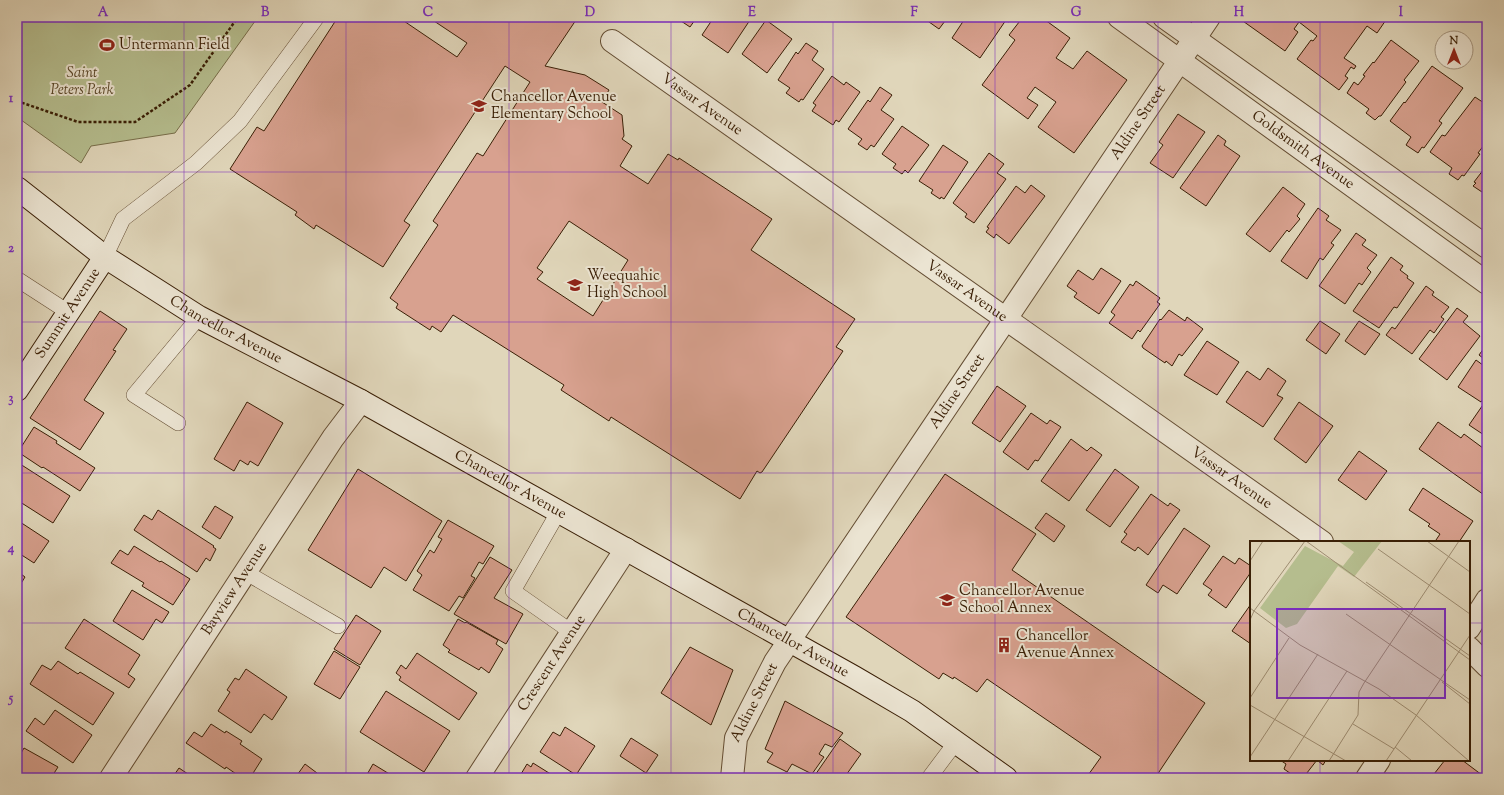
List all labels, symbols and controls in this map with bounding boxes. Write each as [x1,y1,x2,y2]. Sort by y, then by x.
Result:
text: A [98,4,109,22]
text: B [261,4,270,22]
text: C [423,4,433,22]
text: D [585,4,595,22]
text: E [748,4,756,22]
text: F [910,4,918,22]
text: G [1071,4,1082,22]
text: H [1234,4,1245,22]
text: I [1399,4,1404,22]
north arrow [1434,30,1474,70]
text: N [1449,33,1459,49]
place label: Untermann Field [119,35,230,56]
sports icon: Untermann Field [98,36,116,54]
park label: Saint Peters Park [50,63,114,101]
street label: Vassar Avenue [657,68,747,141]
street label: Aldine Street [1105,81,1171,164]
place label: Chancellor Avenue Elementary School [491,87,617,125]
text: 1 [9,90,14,108]
school or university icon: Chancellor Avenue Elementary School [470,97,488,115]
street label: Goldsmith Avenue [1247,106,1359,194]
text: 2 [8,240,15,258]
street label: Vassar Avenue [921,255,1012,327]
street label: Summit Avenue [30,264,106,363]
place label: Weequahic High School [587,266,667,304]
school or university icon: Weequahic High School [566,276,584,294]
street label: Chancellor Avenue [165,290,286,369]
street label: Aldine Street [924,349,990,433]
text: 3 [8,390,14,408]
street label: Vassar Avenue [1186,442,1276,514]
street label: Chancellor Avenue [450,445,570,524]
street label: Bayview Avenue [197,538,273,639]
text: 4 [7,540,15,558]
inset map [1250,541,1470,761]
place label: Chancellor Avenue School Annex [959,581,1085,619]
school or university icon: Chancellor Avenue School Annex [938,591,956,609]
street label: Chancellor Avenue [733,603,853,683]
street label: Crescent Avenue [513,611,591,716]
place label: Chancellor Avenue Annex [1016,626,1114,664]
building icon: Chancellor Avenue Annex [995,636,1013,654]
street label: Aldine Street [725,659,783,746]
text: 5 [8,690,14,708]

